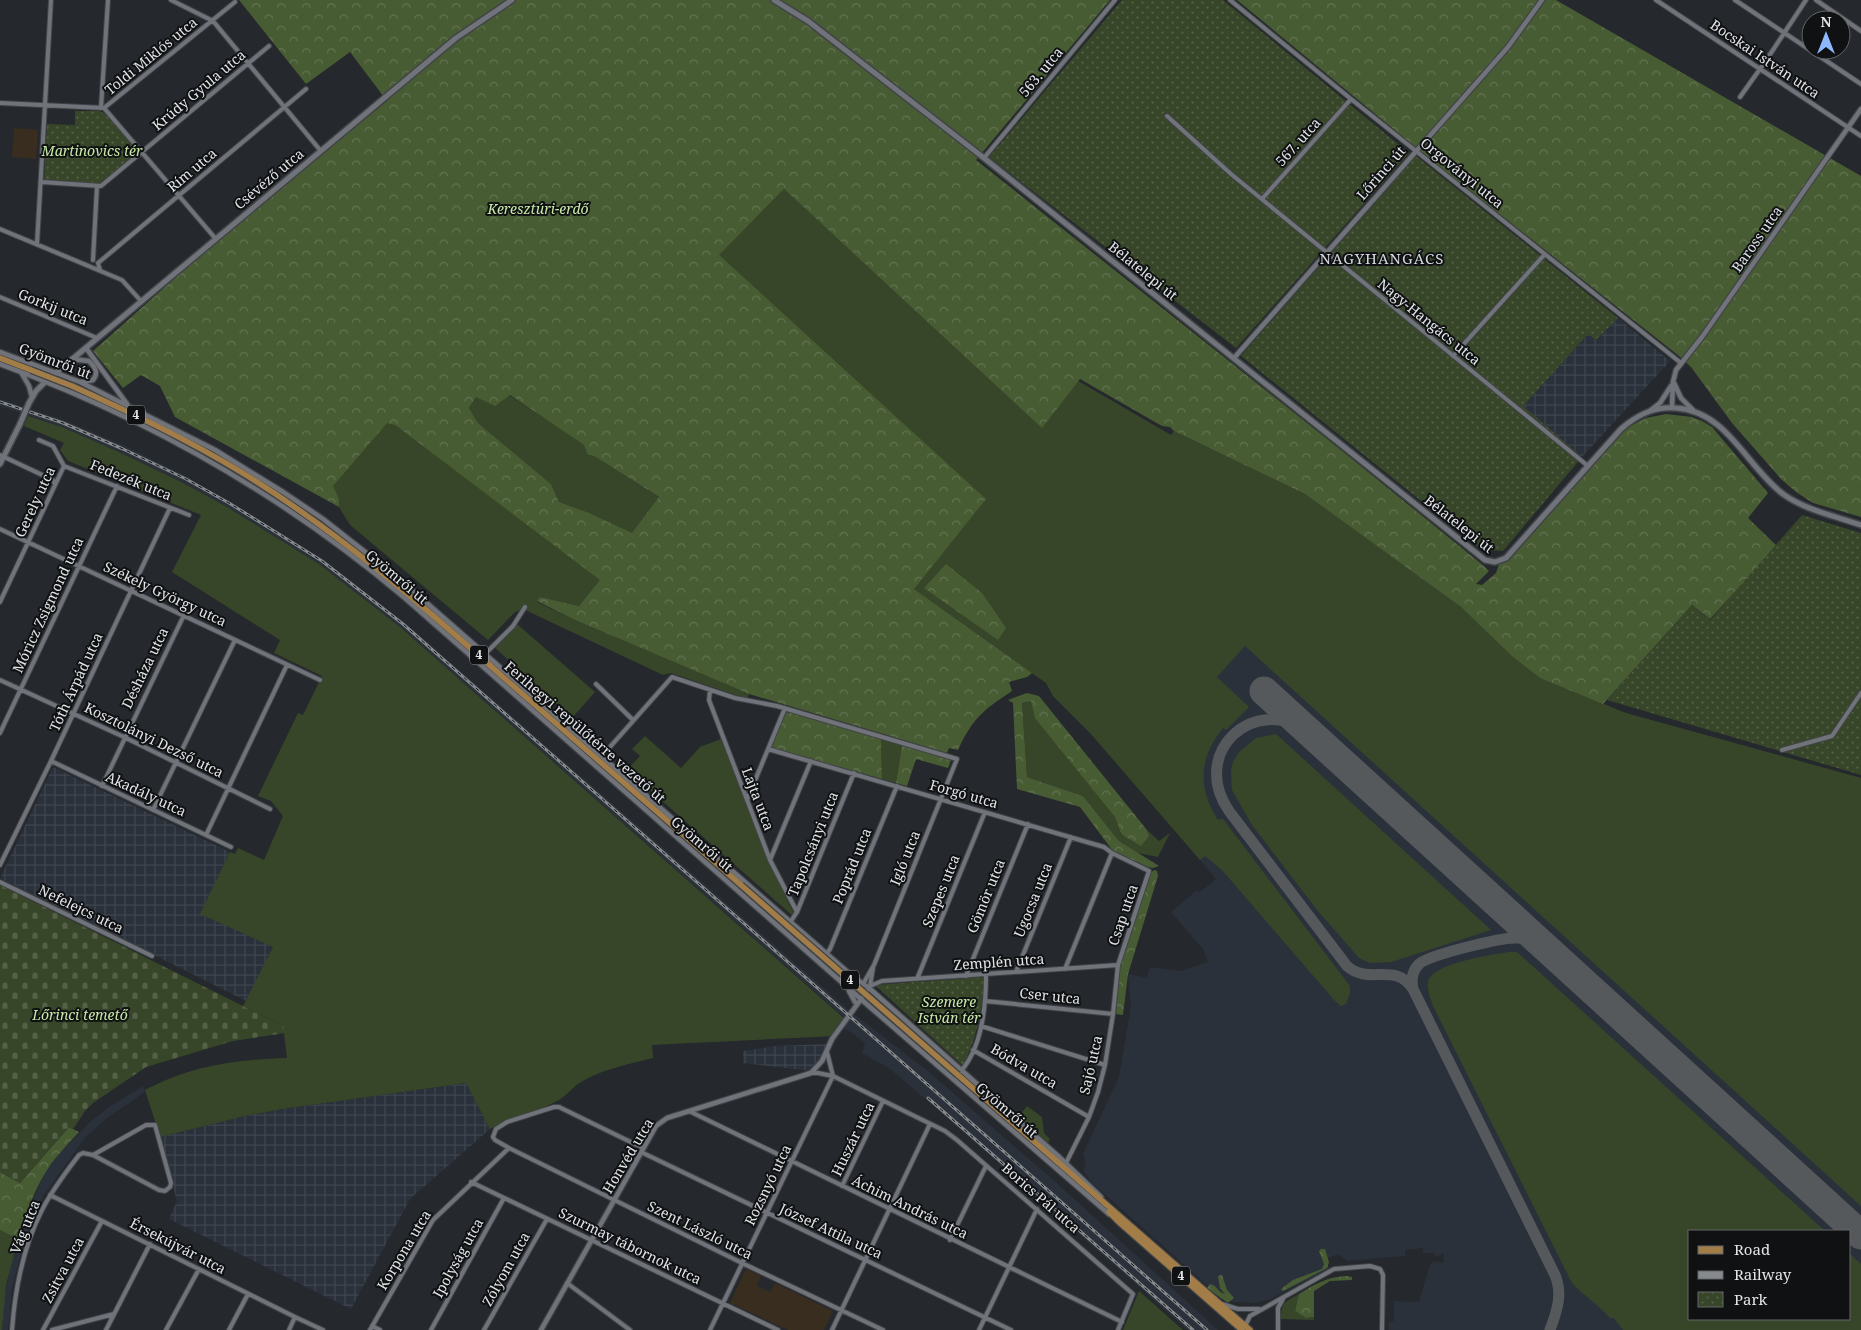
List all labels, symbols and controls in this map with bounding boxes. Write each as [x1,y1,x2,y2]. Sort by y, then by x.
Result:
north arrow [1801,10,1851,60]
street label: Toldi Miklós utca [100,12,201,99]
text: N [1820,12,1832,31]
street label: Bocskai István utca [1707,15,1824,102]
street label: 563. utca [1014,43,1067,100]
street label: Krúdy Gyula utca [148,45,250,134]
street label: 567. utca [1271,113,1325,170]
street label: Orgoványi utca [1417,133,1508,212]
park label: Martinovics tér [41,141,143,160]
street label: Lőrinci út [1352,142,1409,204]
street label: Rím utca [163,143,221,196]
street label: Csévéző utca [230,144,308,213]
park label: Keresztúri-erdő [486,199,590,218]
street label: Baross utca [1727,202,1786,276]
street label: Bélatelepi út [1105,237,1182,304]
district label: NAGYHANGÁCS [1320,248,1444,268]
street label: Nagy-Hangács utca [1374,274,1485,369]
street label: Gorkij utca [15,284,91,329]
street label: Gyömrői út [16,338,94,383]
road number: 4 [127,406,145,424]
street label: Fedezék utca [88,455,175,505]
street label: Gerely utca [10,463,59,540]
street label: Bélatelepi út [1420,490,1498,557]
street label: Móricz Zsigmond utca [8,534,87,676]
street label: Gyömrői út [362,545,433,608]
street label: Székely György utca [101,557,230,630]
street label: Désháza utca [117,624,172,712]
street label: Tóth Árpád utca [44,629,107,734]
road number: 4 [470,646,488,664]
street label: Ferihegyi repülőtérre vezető út [501,656,670,807]
street label: Kosztolányi Dezső utca [82,698,227,782]
street label: Lajta utca [738,765,779,833]
street label: Akadály utca [103,767,190,821]
street label: Forgó utca [928,775,1001,812]
street label: Tapolcsányi utca [783,788,842,899]
street label: Gyömrői út [667,812,737,876]
street label: Poprád utca [828,825,875,907]
street label: Igló utca [885,828,924,888]
street label: Szepes utca [917,852,964,930]
street label: Gömör utca [962,856,1009,936]
street label: Ugocsa utca [1009,860,1056,940]
street label: Nefelejcs utca [36,880,127,937]
street label: Csap utca [1103,882,1142,948]
street label: Zemplén utca [953,949,1045,974]
road number: 4 [841,970,859,990]
street label: Cser utca [1019,983,1082,1008]
park label: Szemere István tér [916,992,981,1027]
park label: Lőrinci temető [31,1005,129,1024]
street label: Sajó utca [1075,1033,1107,1096]
street label: Bódva utca [987,1039,1061,1092]
street label: Gyömrői út [972,1078,1042,1142]
street label: Huszár utca [826,1098,879,1179]
street label: Honvéd utca [598,1114,658,1197]
street label: Rozsnyó utca [740,1141,795,1228]
street label: Borics Pál utca [998,1158,1085,1237]
street label: Áchim András utca [849,1170,972,1243]
street label: Szent László utca [645,1196,756,1263]
street label: Vág utca [5,1197,44,1256]
street label: József Attila utca [776,1198,886,1263]
street label: Szurmay tábornok utca [556,1203,705,1288]
street label: Korpona utca [372,1206,435,1293]
street label: Érsekújvár utca [127,1213,230,1278]
street label: Ipolyság utca [428,1215,487,1301]
street label: Zólyom utca [477,1228,534,1309]
legend [1688,1230,1851,1320]
street label: Zsitva utca [37,1233,88,1306]
text: Road [1734,1239,1770,1259]
text: Railway [1734,1264,1792,1284]
road number: 4 [1172,1266,1190,1285]
text: Park [1734,1289,1768,1309]

